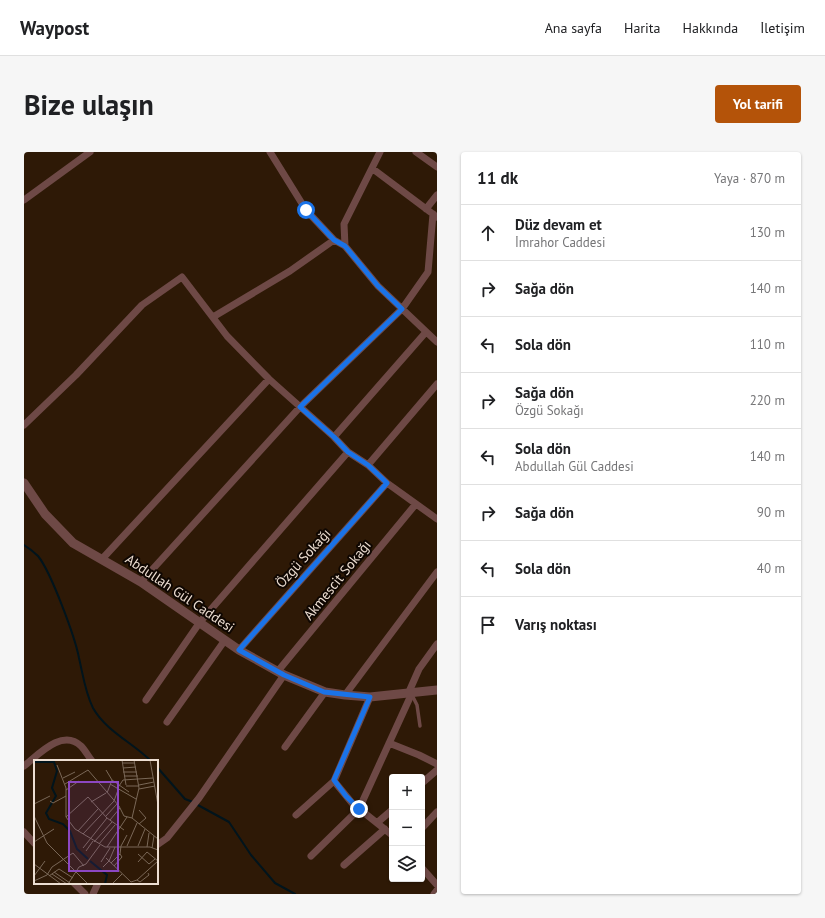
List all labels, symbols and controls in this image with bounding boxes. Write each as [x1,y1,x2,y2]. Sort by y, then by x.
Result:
text: Waypost [20,16,89,40]
text: Ana sayfa [545,19,602,37]
text: Harita [624,19,661,37]
text: Hakkında [683,19,738,37]
text: İletişim [760,19,805,37]
button: Yol tarifi [715,85,801,123]
text: Bize ulaşın [24,86,154,123]
text: 11 dk [477,167,518,189]
text: Yaya · 870 m [714,170,785,187]
route start [297,201,315,219]
text: Düz devam et [515,215,602,234]
icon: ahead [477,222,499,244]
text: 130 m [750,224,785,241]
text: İmrahor Caddesi [515,234,605,251]
icon: right [477,278,499,300]
text: Sağa dön [515,279,574,298]
text: 140 m [750,280,785,297]
icon: left [477,334,499,356]
text: Sola dön [515,335,571,354]
text: 110 m [750,336,785,353]
text: Sağa dön [515,383,574,402]
icon: right [477,390,499,412]
text: 220 m [750,392,785,409]
text: Özgü Sokağı [515,402,584,419]
text: Sola dön [515,439,571,458]
icon: left [477,446,499,468]
text: 140 m [750,448,785,465]
text: Abdullah Gül Caddesi [515,458,634,475]
icon: right [477,502,499,524]
text: Sağa dön [515,503,574,522]
text: 90 m [757,504,785,521]
street label: Özgü Sokağı [272,524,334,592]
street label: Akmescit Sokağı [299,536,375,624]
street label: Abdullah Gül Caddesi [122,550,238,636]
icon: left [477,558,499,580]
text: Sola dön [515,559,571,578]
text: 40 m [757,560,785,577]
icon: arrive [477,614,499,636]
text: Varış noktası [515,615,597,634]
inset map [34,760,158,884]
map controls [389,774,425,882]
button: + [389,774,425,810]
route end [350,800,368,818]
button: − [389,810,425,846]
button: layers [389,846,425,882]

